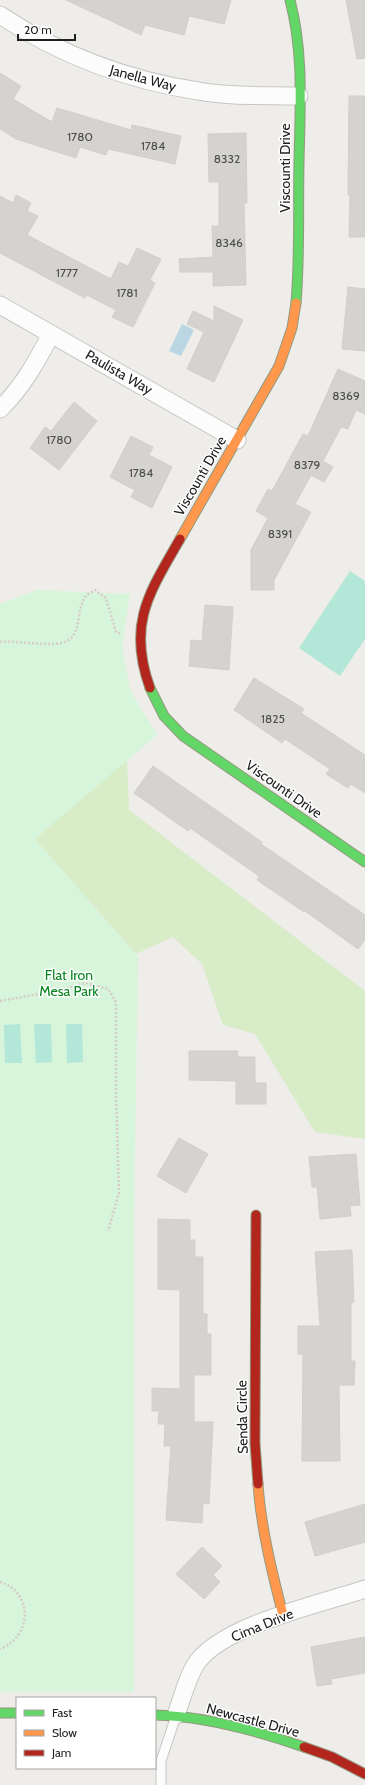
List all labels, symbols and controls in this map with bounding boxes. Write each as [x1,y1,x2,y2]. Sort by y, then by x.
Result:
scale bar [18,16,75,42]
text: 20 m [24,22,52,37]
street label: Janella Way [107,60,178,95]
street label: Viscounti Drive [276,123,294,213]
house number: 1780 [67,129,93,144]
house number: 1784 [141,138,165,153]
house number: 8332 [214,151,240,166]
house number: 8346 [215,235,243,250]
house number: 1777 [56,265,78,280]
house number: 1781 [116,285,138,300]
street label: Paulista Way [82,346,156,398]
house number: 8369 [332,388,360,403]
house number: 1780 [46,432,72,447]
street label: Viscounti Drive [170,433,230,519]
house number: 8379 [294,457,320,472]
house number: 1784 [129,465,153,480]
house number: 8391 [268,526,292,541]
house number: 1825 [261,711,285,726]
street label: Viscounti Drive [242,756,326,822]
park label: Flat Iron Mesa Park [39,966,99,1000]
street label: Senda Circle [232,1380,252,1454]
street label: Cima Drive [228,1604,296,1646]
legend [16,1697,156,1769]
street label: Newcastle Drive [205,1699,301,1741]
text: Fast [52,1705,72,1720]
text: Slow [52,1725,77,1740]
text: Jam [51,1745,71,1760]

